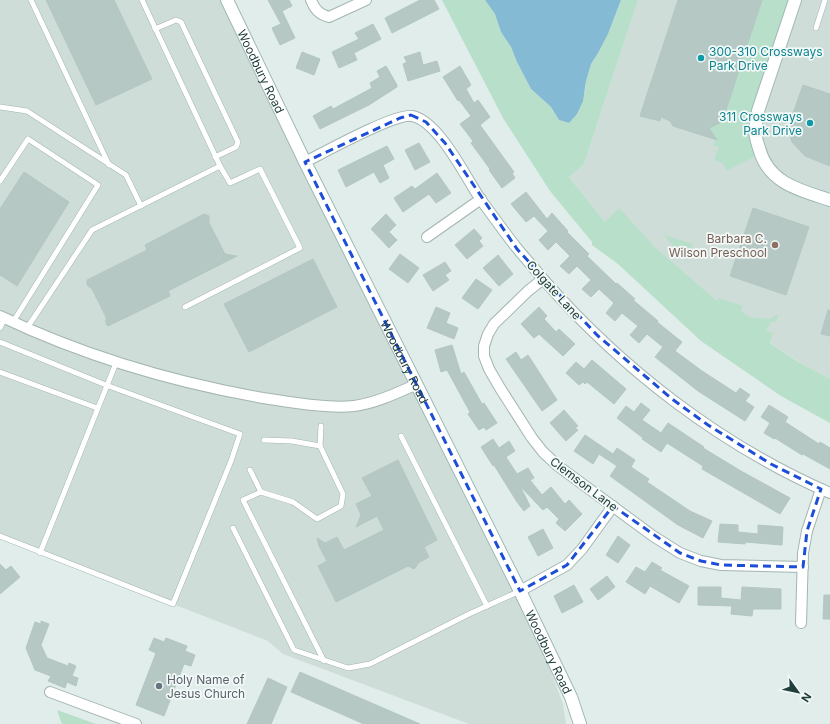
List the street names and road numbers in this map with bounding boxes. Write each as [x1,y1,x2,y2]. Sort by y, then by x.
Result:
street label: Woodbury Road [235,27,288,116]
street label: Colgate Lane [523,257,585,323]
street label: Woodbury Road [378,317,432,406]
street label: Clemson Lane [547,454,621,514]
street label: Woodbury Road [523,607,576,696]

